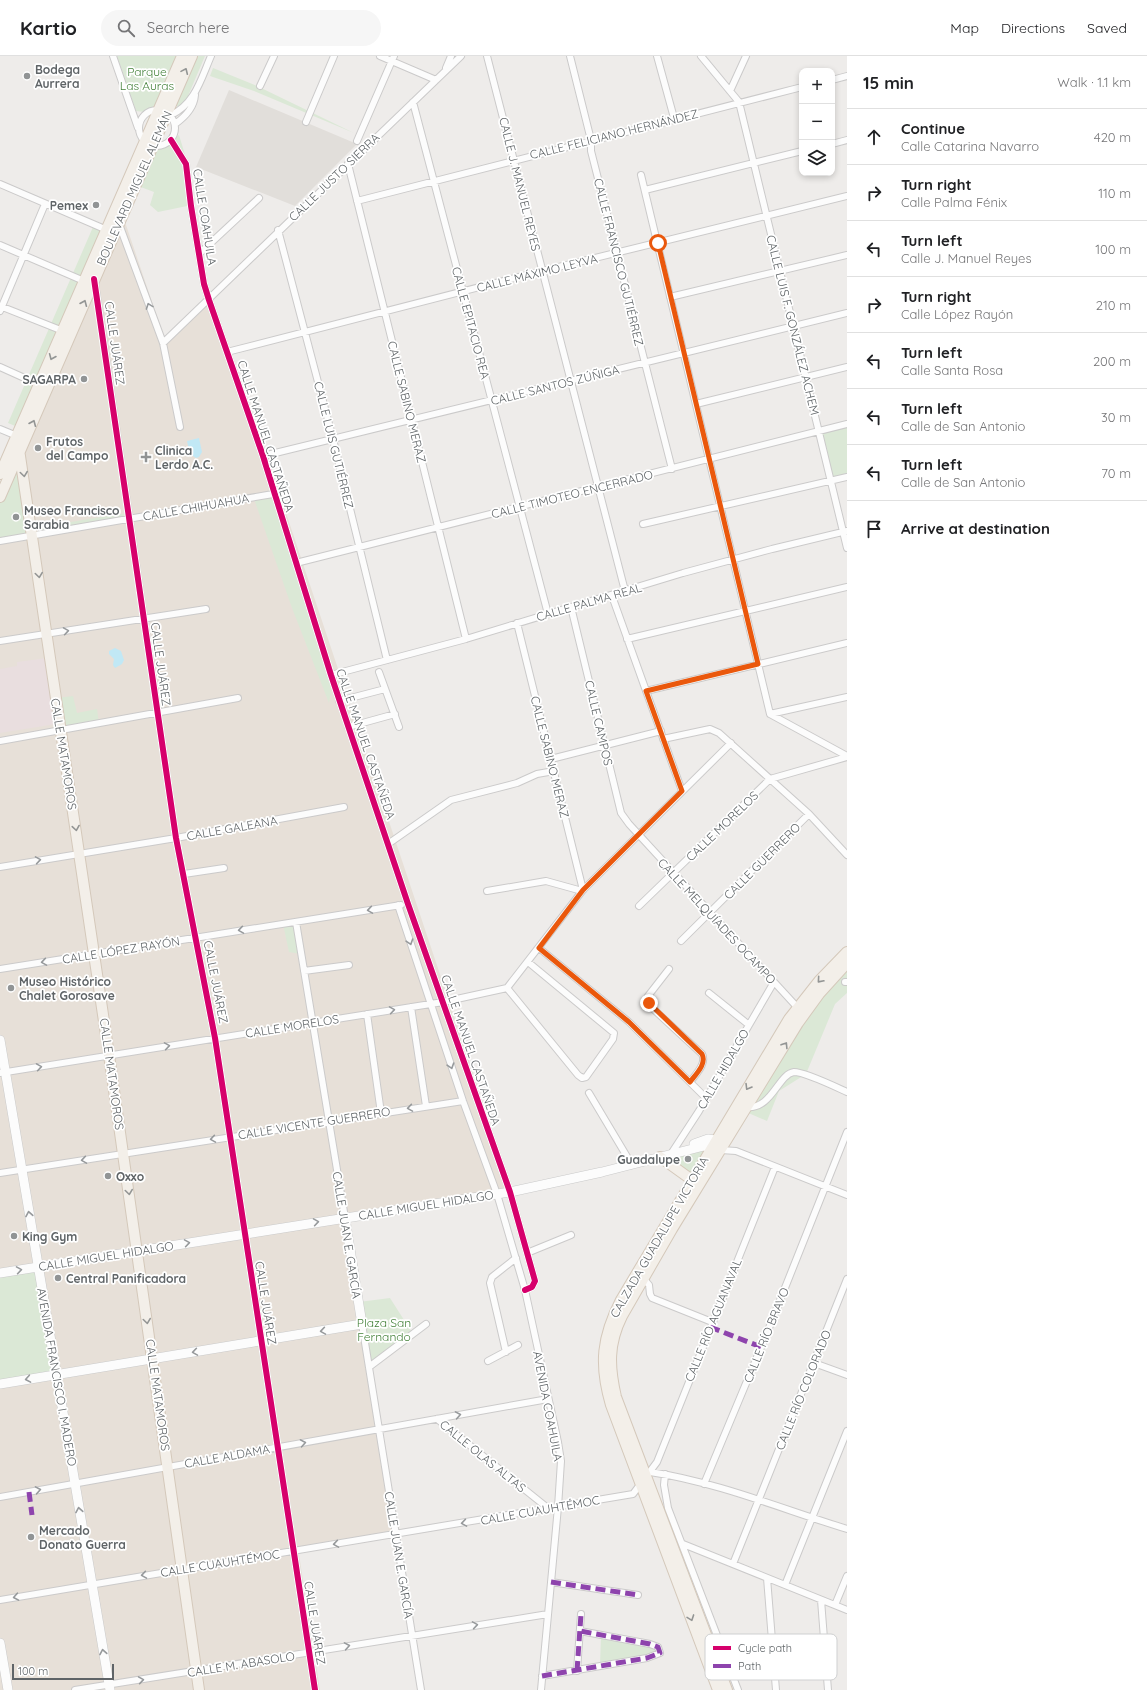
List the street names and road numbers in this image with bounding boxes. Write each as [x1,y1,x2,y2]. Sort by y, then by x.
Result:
street label: CALLE FELICIANO HERNÁNDEZ [528,106,700,162]
street label: BOULEVARD MIGUEL ALEMÁN [93,108,175,268]
street label: CALLE J. MANUEL REYES [496,116,544,253]
street label: CALLE JUSTO SIERRA [285,130,383,224]
street label: CALLE COAHUILA [190,168,220,267]
street label: CALLE FRANCISCO GUTIÉRREZ [591,177,647,348]
street label: CALLE LUIS F. GONZÁLEZ ACHEM [763,233,823,417]
street label: CALLE MÁXIMO LEYVA [475,251,599,295]
street label: CALLE EPITACIO REA [449,265,493,381]
street label: CALLE JUÁREZ [102,300,128,386]
street label: CALLE SABINO MERAZ [385,339,429,465]
street label: CALLE MANUEL CASTAÑEDA [234,358,298,514]
street label: CALLE SANTOS ZÚÑIGA [489,362,621,408]
street label: CALLE LUIS GUTIÉRREZ [311,380,357,511]
street label: CALLE TIMOTEO ENCERRADO [490,467,654,521]
street label: CALLE CHIHUAHUA [142,490,251,524]
street label: CALLE PALMA REAL [534,580,644,624]
street label: CALLE JUÁREZ [148,621,174,707]
street label: CALLE MANUEL CASTAÑEDA [333,667,399,822]
street label: CALLE CAMPOS [582,679,616,767]
street label: CALLE SABINO MERAZ [528,694,572,820]
street label: CALLE MATAMOROS [48,697,80,811]
street label: CALLE MORELOS [683,788,761,864]
street label: CALLE GALEANA [185,813,279,843]
street label: CALLE GUERRERO [721,820,803,902]
street label: CALLE MELQUÍADES OCAMPO [655,855,779,987]
street label: CALLE LÓPEZ RAYÓN [61,933,181,967]
street label: CALLE JUÁREZ [201,939,231,1025]
street label: CALLE MANUEL CASTAÑEDA [438,973,504,1128]
street label: CALLE MORELOS [244,1011,340,1041]
street label: CALLE MATAMOROS [97,1017,127,1131]
street label: CALLE HIDALGO [694,1026,752,1112]
street label: CALLE VICENTE GUERRERO [237,1104,391,1142]
street label: CALZADA GUADALUPE VICTORIA [607,1153,712,1320]
street label: CALLE JUAN E. GARCÍA [330,1170,364,1300]
street label: CALLE MIGUEL HIDALGO [357,1187,495,1223]
street label: CALLE MIGUEL HIDALGO [37,1238,175,1274]
street label: CALLE RÍO AGUANAVAL [681,1256,745,1384]
street label: CALLE JUÁREZ [252,1260,280,1346]
street label: CALLE RÍO BRAVO [740,1285,792,1385]
street label: AVENIDA FRANCISCO I. MADERO [34,1287,80,1467]
street label: CALLE RÍO COLORADO [772,1328,834,1452]
street label: CALLE MATAMOROS [143,1338,173,1452]
street label: AVENIDA COAHUILA [530,1350,566,1463]
street label: CALLE OLAS ALTAS [437,1417,529,1495]
street label: CALLE ALDAMA [183,1441,271,1471]
street label: CALLE JUAN E. GARCÍA [382,1490,416,1620]
street label: CALLE CUAUHTÉMOC [479,1492,601,1528]
street label: CALLE CUAUHTÉMOC [159,1546,281,1580]
street label: CALLE JUÁREZ [301,1580,329,1666]
street label: CALLE M. ABASOLO [186,1648,296,1680]

